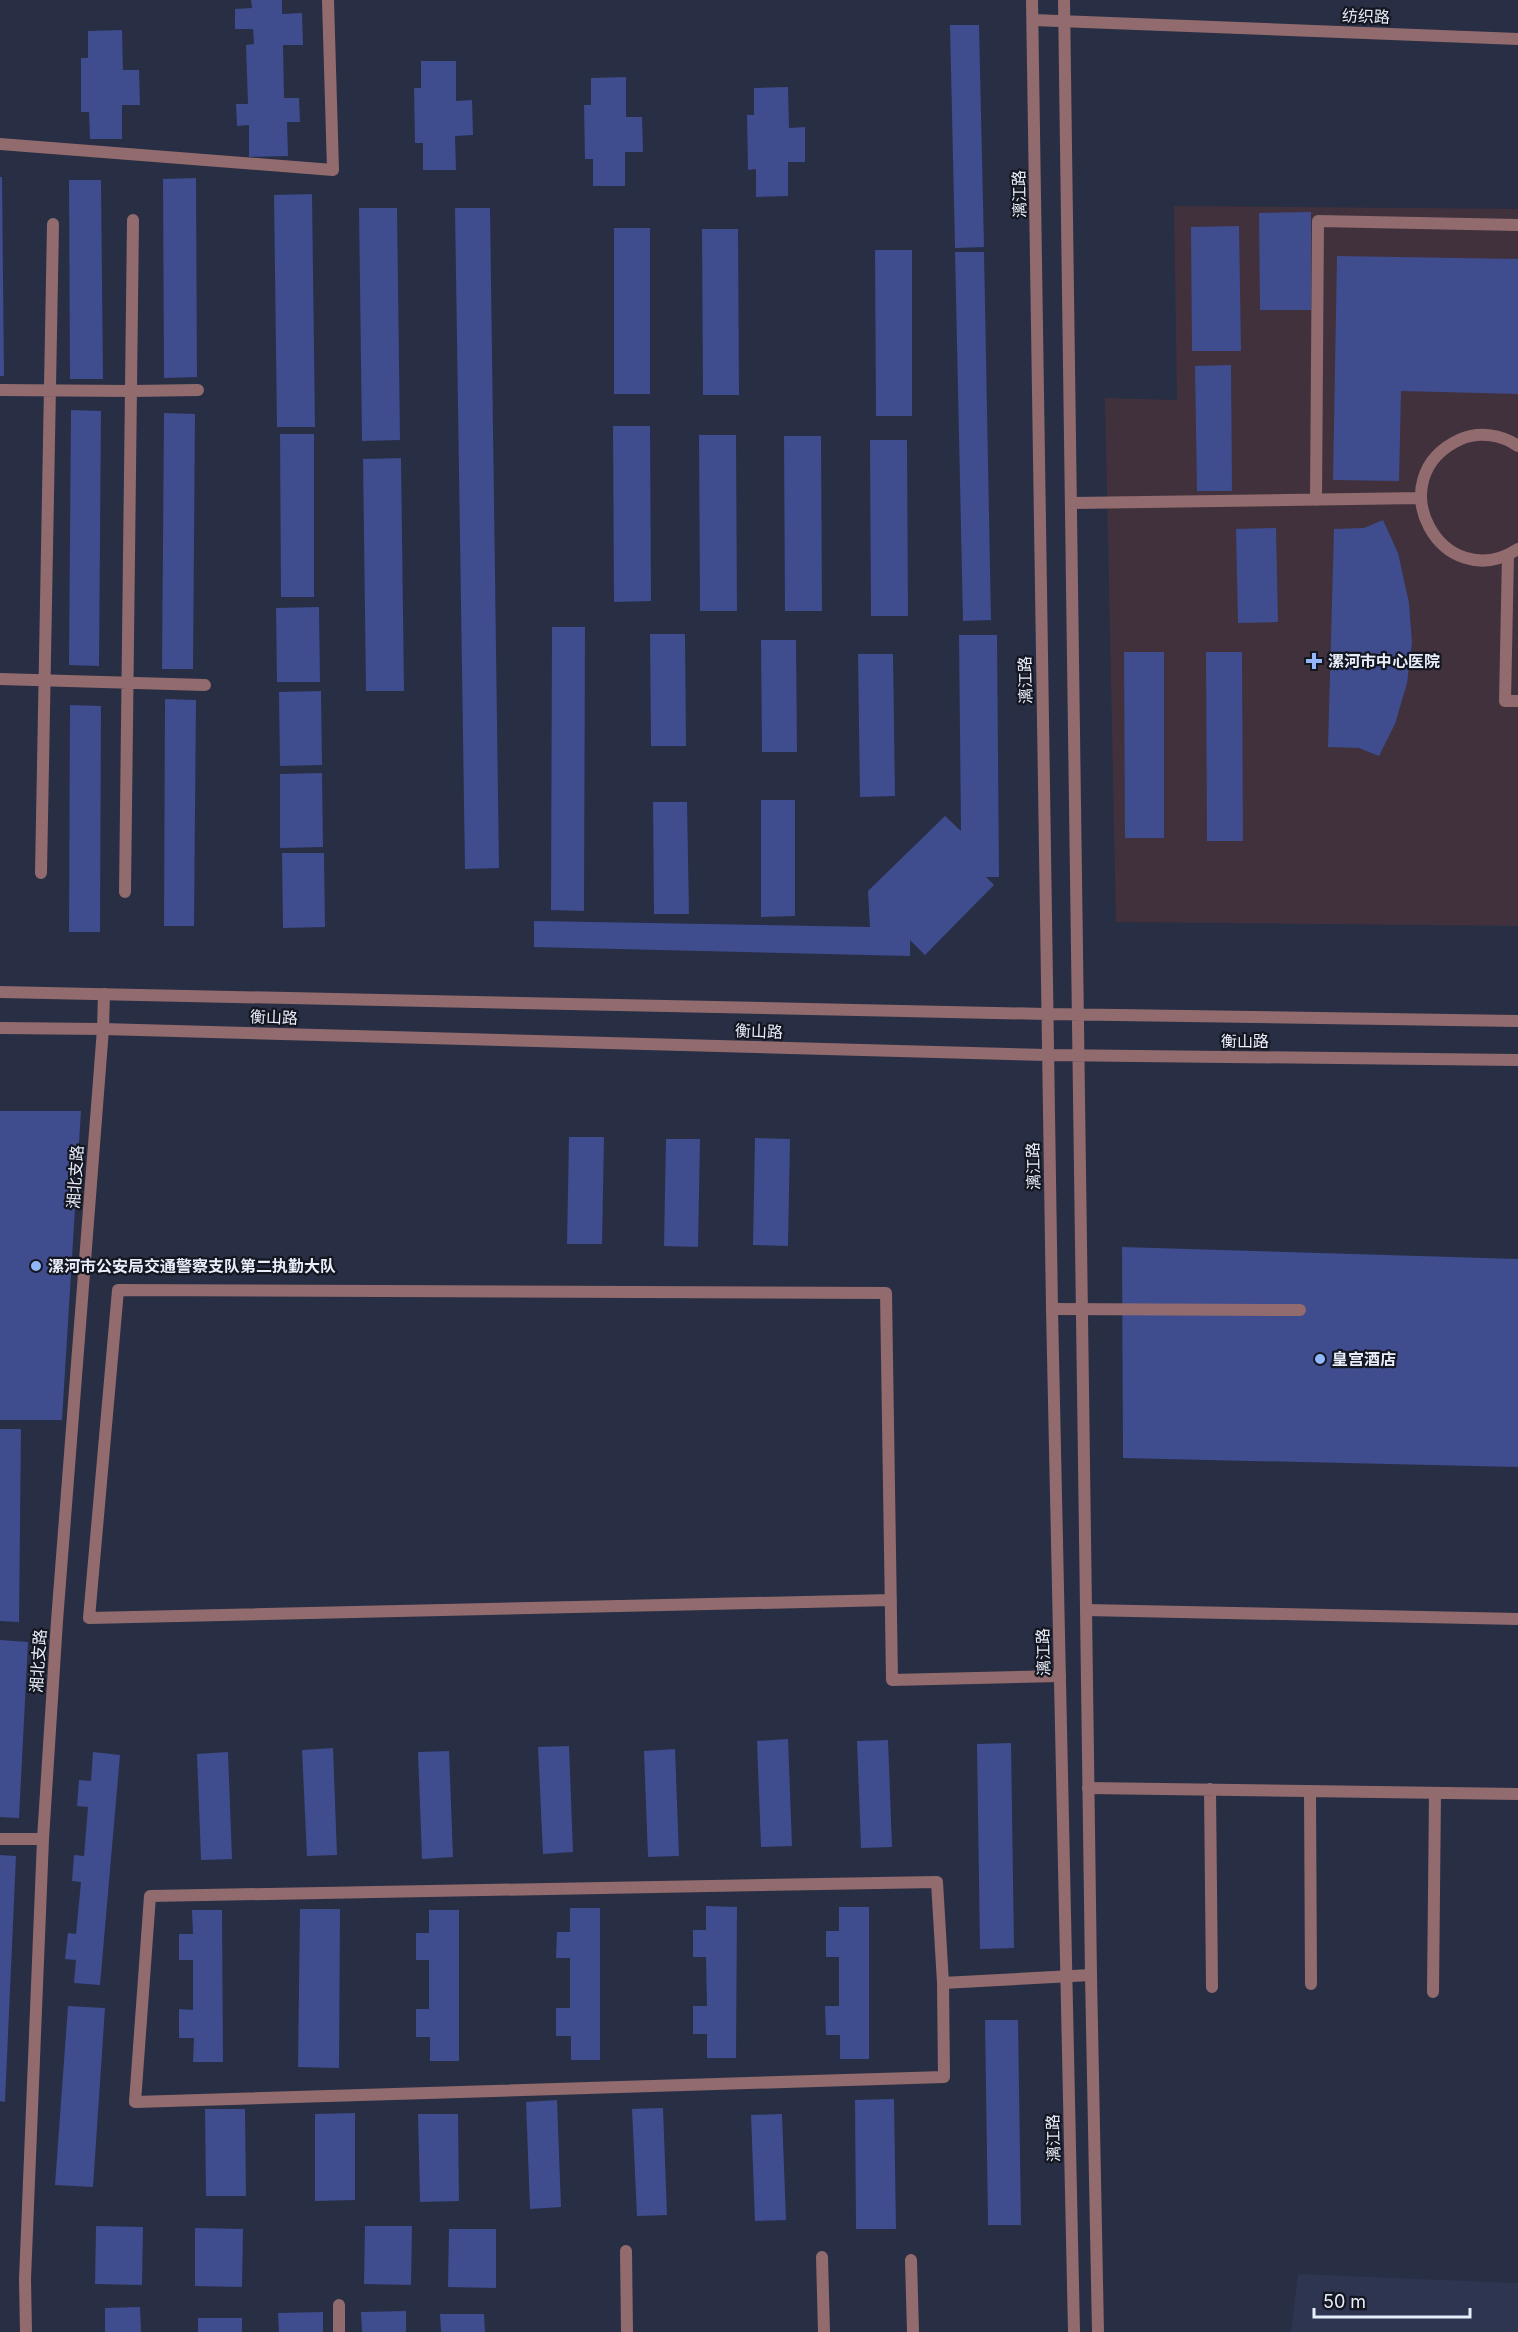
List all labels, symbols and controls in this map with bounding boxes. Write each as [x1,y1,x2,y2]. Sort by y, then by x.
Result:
street label: 纺织路 [1342,5,1390,27]
street label: 漓江路 [1009,170,1029,218]
place label: 漯河市中心医院 [1328,651,1440,671]
marker: 漯河市中心医院 [1305,652,1323,670]
street label: 漓江路 [1015,656,1035,704]
street label: 衡山路 [250,1006,298,1028]
street label: 衡山路 [735,1020,783,1042]
street label: 衡山路 [1221,1031,1269,1051]
street label: 漓江路 [1023,1142,1043,1190]
street label: 湘北支路 [63,1144,87,1210]
place label: 漯河市公安局交通警察支队第二执勤大队 [48,1256,336,1276]
marker: 漯河市公安局交通警察支队第二执勤大队 [29,1259,43,1273]
place label: 皇宫酒店 [1332,1349,1396,1369]
marker: 皇宫酒店 [1313,1352,1327,1366]
street label: 湘北支路 [26,1628,50,1694]
street label: 漓江路 [1033,1628,1053,1676]
street label: 漓江路 [1043,2114,1063,2162]
scale bar [1314,2281,1470,2319]
text: 50 m [1323,2291,1366,2312]

